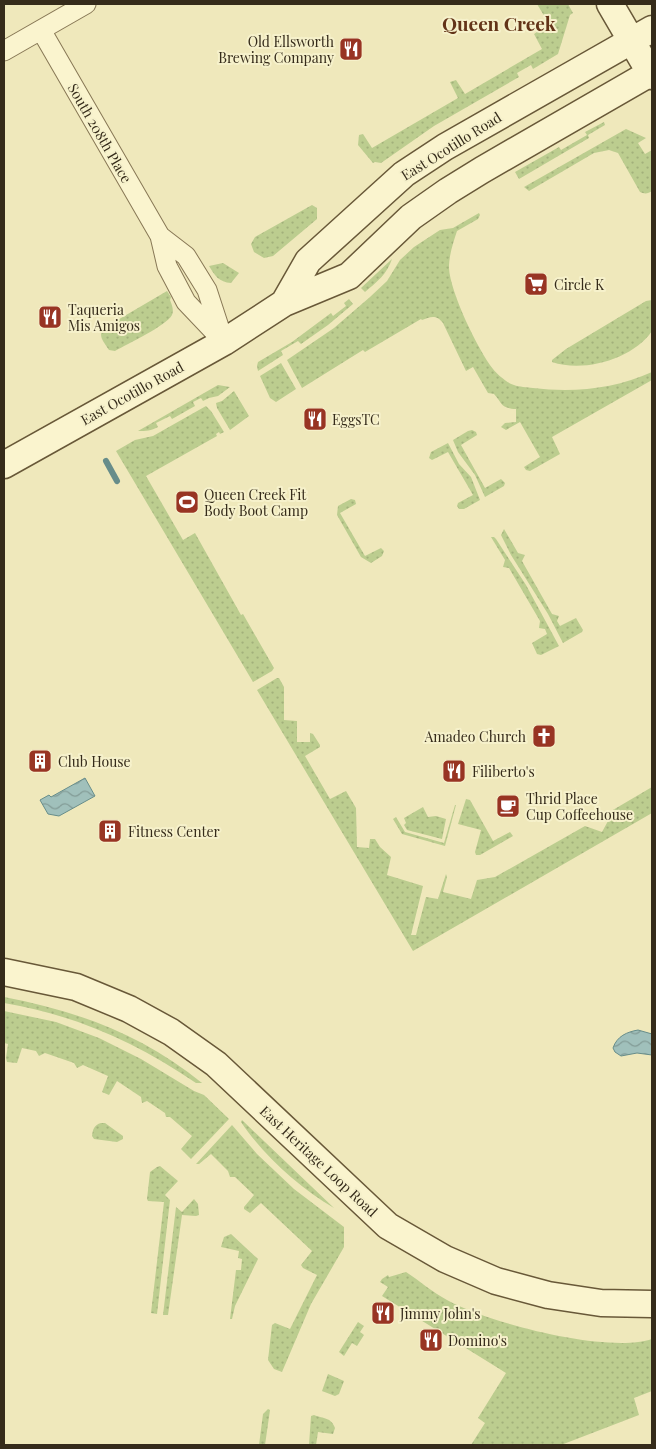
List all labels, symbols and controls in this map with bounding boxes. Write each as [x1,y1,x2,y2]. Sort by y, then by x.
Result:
district label: Queen Creek [442,10,557,36]
place label: Old Ellsworth Brewing Company [218,32,335,67]
restaurant icon: Old Ellsworth Brewing Company [338,36,364,62]
street label: South 208th Place [64,80,136,186]
street label: East Ocotillo Road [397,108,505,184]
supermarket icon: Circle K [523,271,549,297]
place label: Circle K [554,275,605,294]
place label: Taqueria Mis Amigos [68,300,140,335]
restaurant icon: Taqueria Mis Amigos [37,304,63,330]
street label: East Ocotillo Road [77,357,187,429]
restaurant icon: EggsTC [302,406,328,432]
place label: EggsTC [332,410,380,429]
place label: Queen Creek Fit Body Boot Camp [204,485,308,520]
sports icon: Queen Creek Fit Body Boot Camp [174,489,200,515]
church icon: Amadeo Church [531,723,557,749]
place label: Amadeo Church [423,727,527,746]
building icon: Club House [27,748,53,774]
place label: Club House [58,752,131,771]
restaurant icon: Filiberto's [441,758,467,784]
place label: Filiberto's [472,762,535,781]
place label: Thrid Place Cup Coffeehouse [526,789,633,824]
cafe icon: Thrid Place Cup Coffeehouse [495,793,521,819]
building icon: Fitness Center [97,818,123,844]
place label: Fitness Center [128,822,221,841]
street label: East Heritage Loop Road [256,1101,382,1221]
restaurant icon: Jimmy John's [370,1300,396,1326]
place label: Jimmy John's [399,1304,481,1323]
restaurant icon: Domino's [418,1327,444,1353]
place label: Domino's [448,1331,507,1350]

